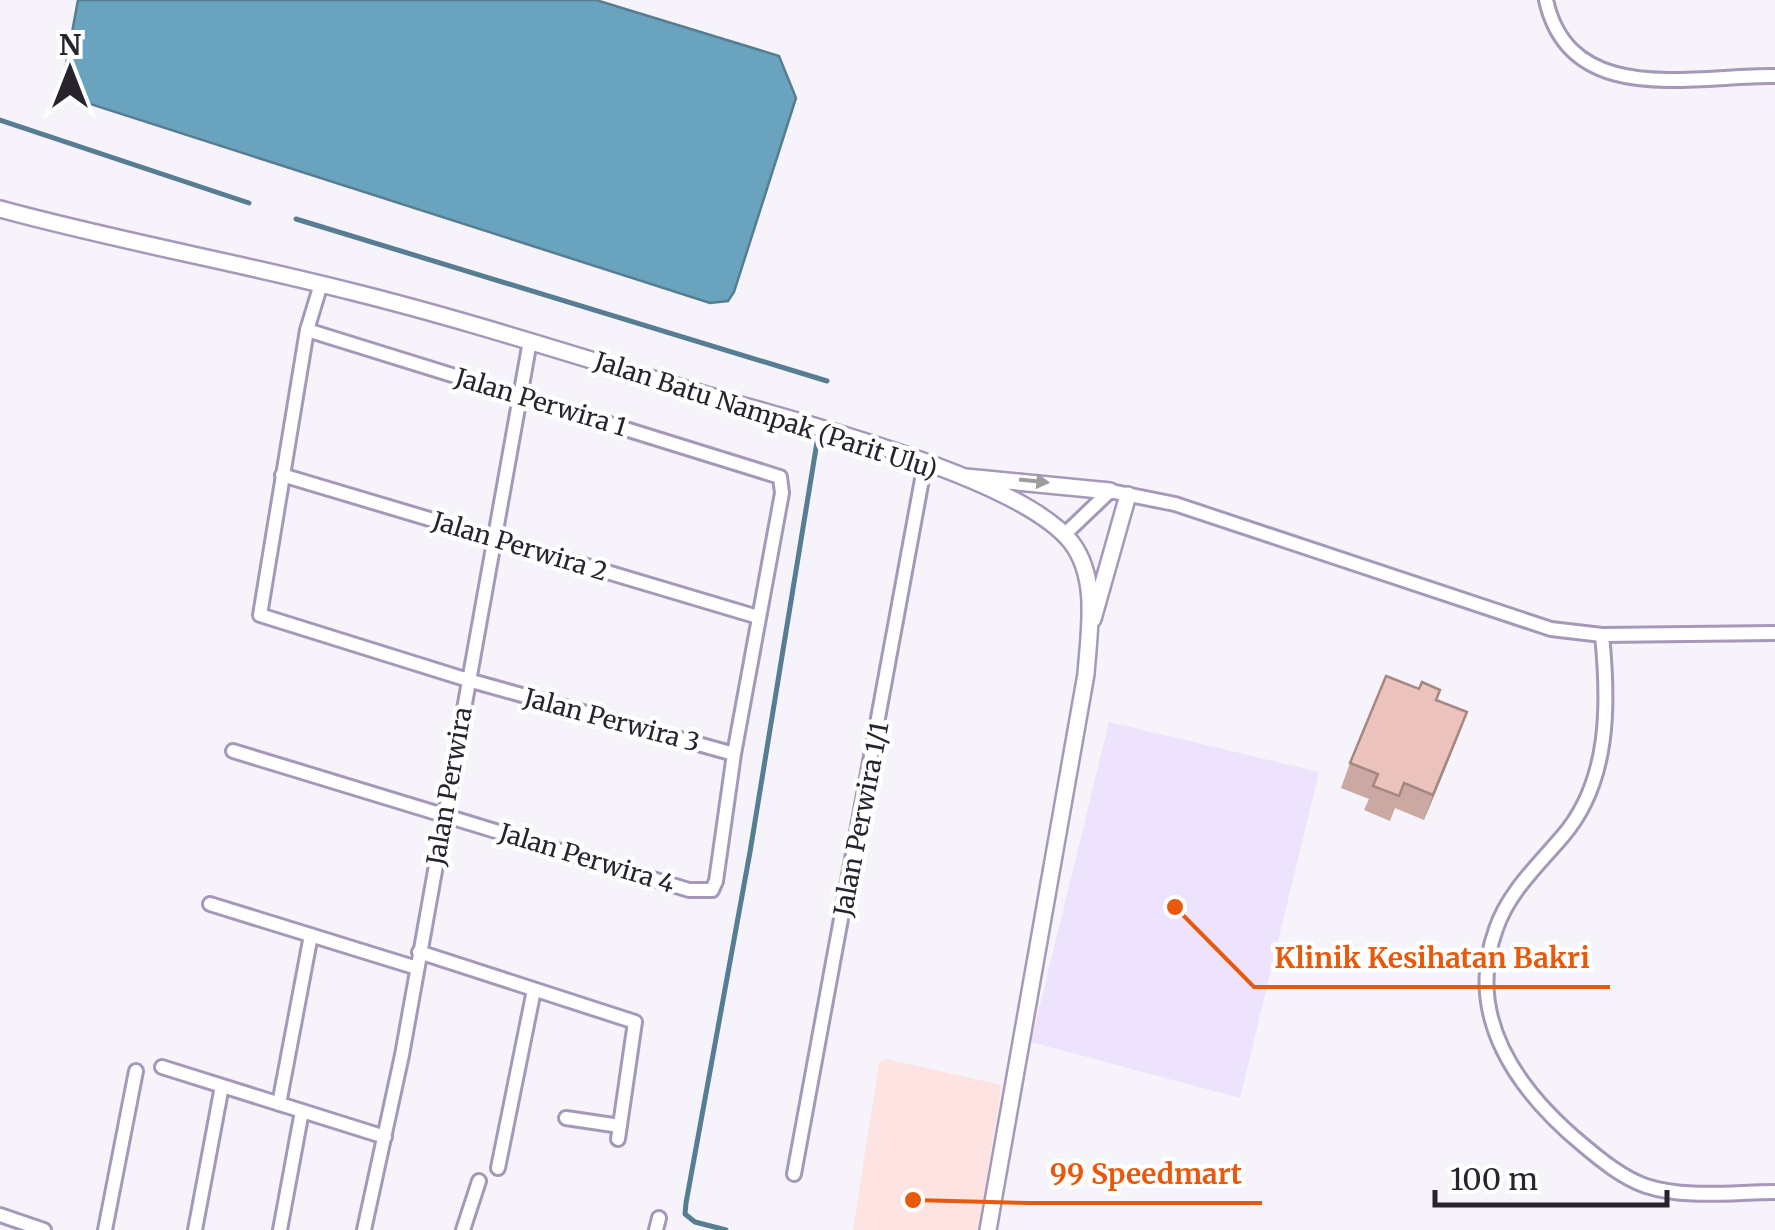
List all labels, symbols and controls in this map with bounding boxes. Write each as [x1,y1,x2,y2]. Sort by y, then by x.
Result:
north arrow [20,20,120,120]
text: N [59,27,81,63]
street label: Jalan Batu Nampak (Parit Ulu) [590,344,941,486]
street label: Jalan Perwira 1 [451,360,631,443]
one-way arrow [1018,473,1050,489]
street label: Jalan Perwira 2 [428,504,611,588]
street label: Jalan Perwira 3 [520,681,703,759]
street label: Jalan Perwira [419,704,479,869]
street label: Jalan Perwira 1/1 [826,719,896,920]
street label: Jalan Perwira 4 [495,816,678,900]
callout: Klinik Kesihatan Bakri [1254,929,1610,987]
text: Klinik Kesihatan Bakri [1274,940,1590,976]
callout: 99 Speedmart [1030,1145,1262,1203]
scale bar [1435,1145,1668,1207]
text: 99 Speedmart [1050,1156,1242,1192]
text: 100 m [1450,1160,1538,1198]

